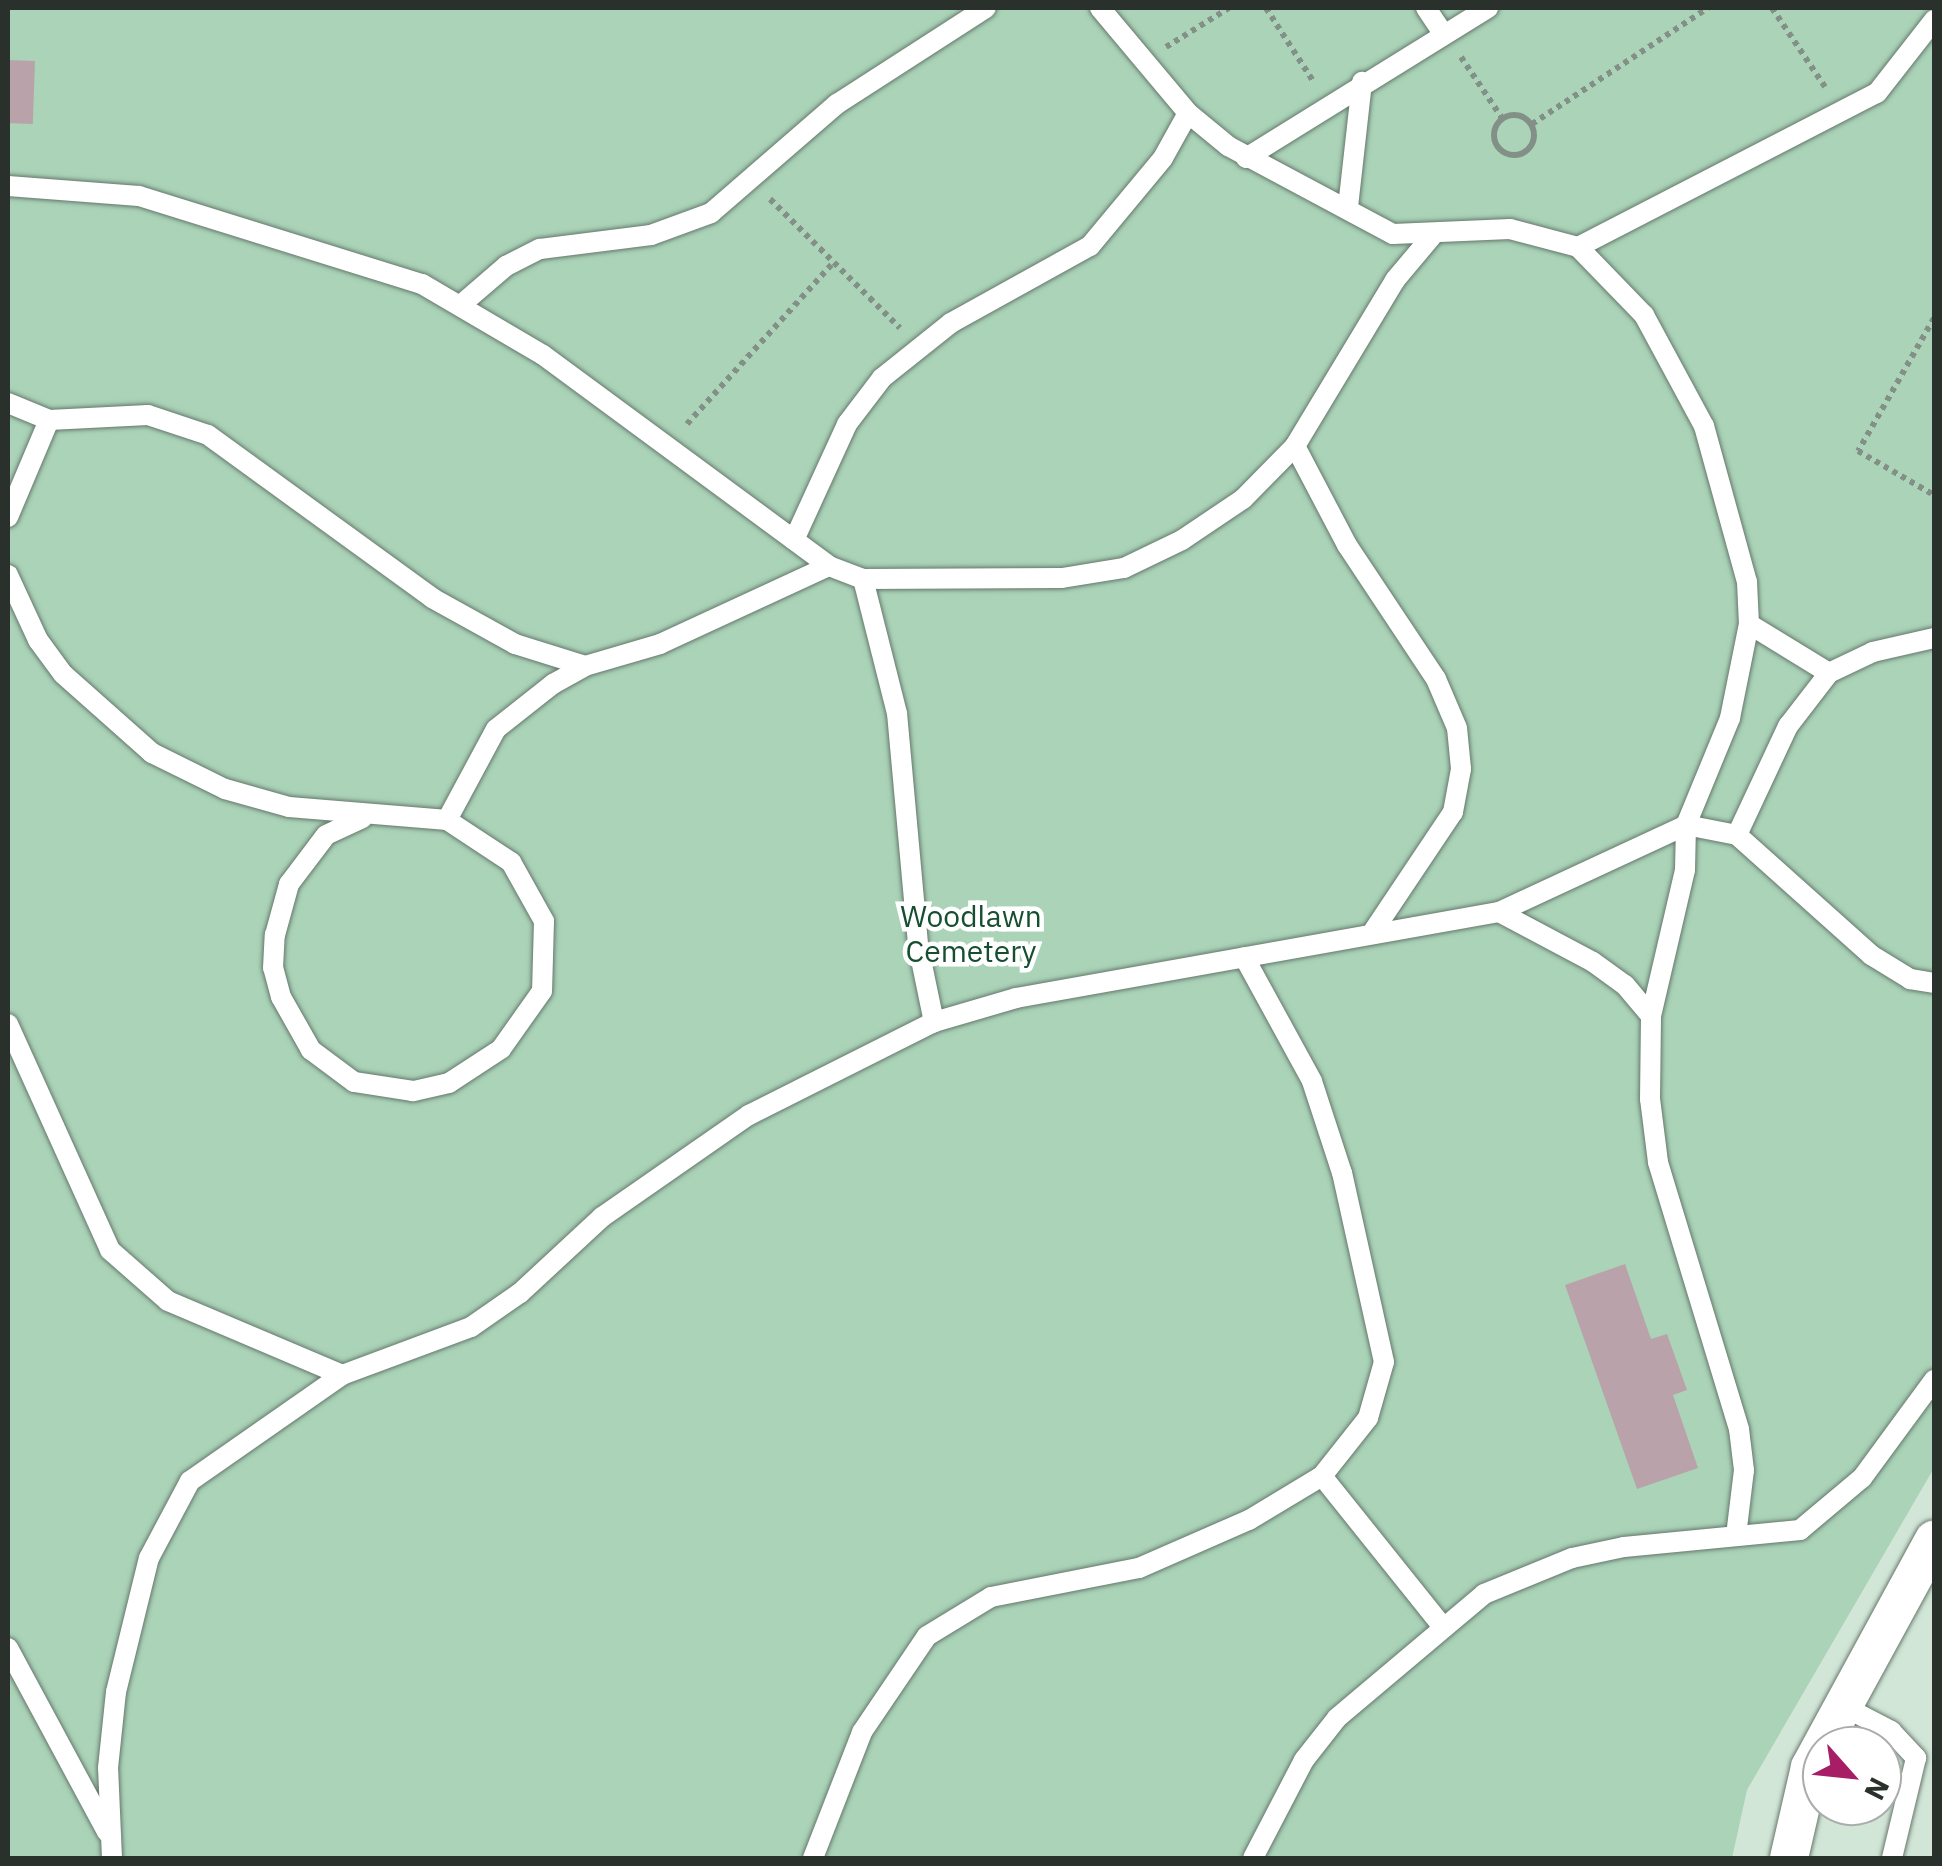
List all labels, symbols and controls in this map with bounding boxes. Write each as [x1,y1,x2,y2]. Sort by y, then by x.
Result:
park label: Woodlawn Cemetery [900,898,1042,968]
north arrow [1802,1726,1902,1826]
text: N [1856,1772,1898,1806]

